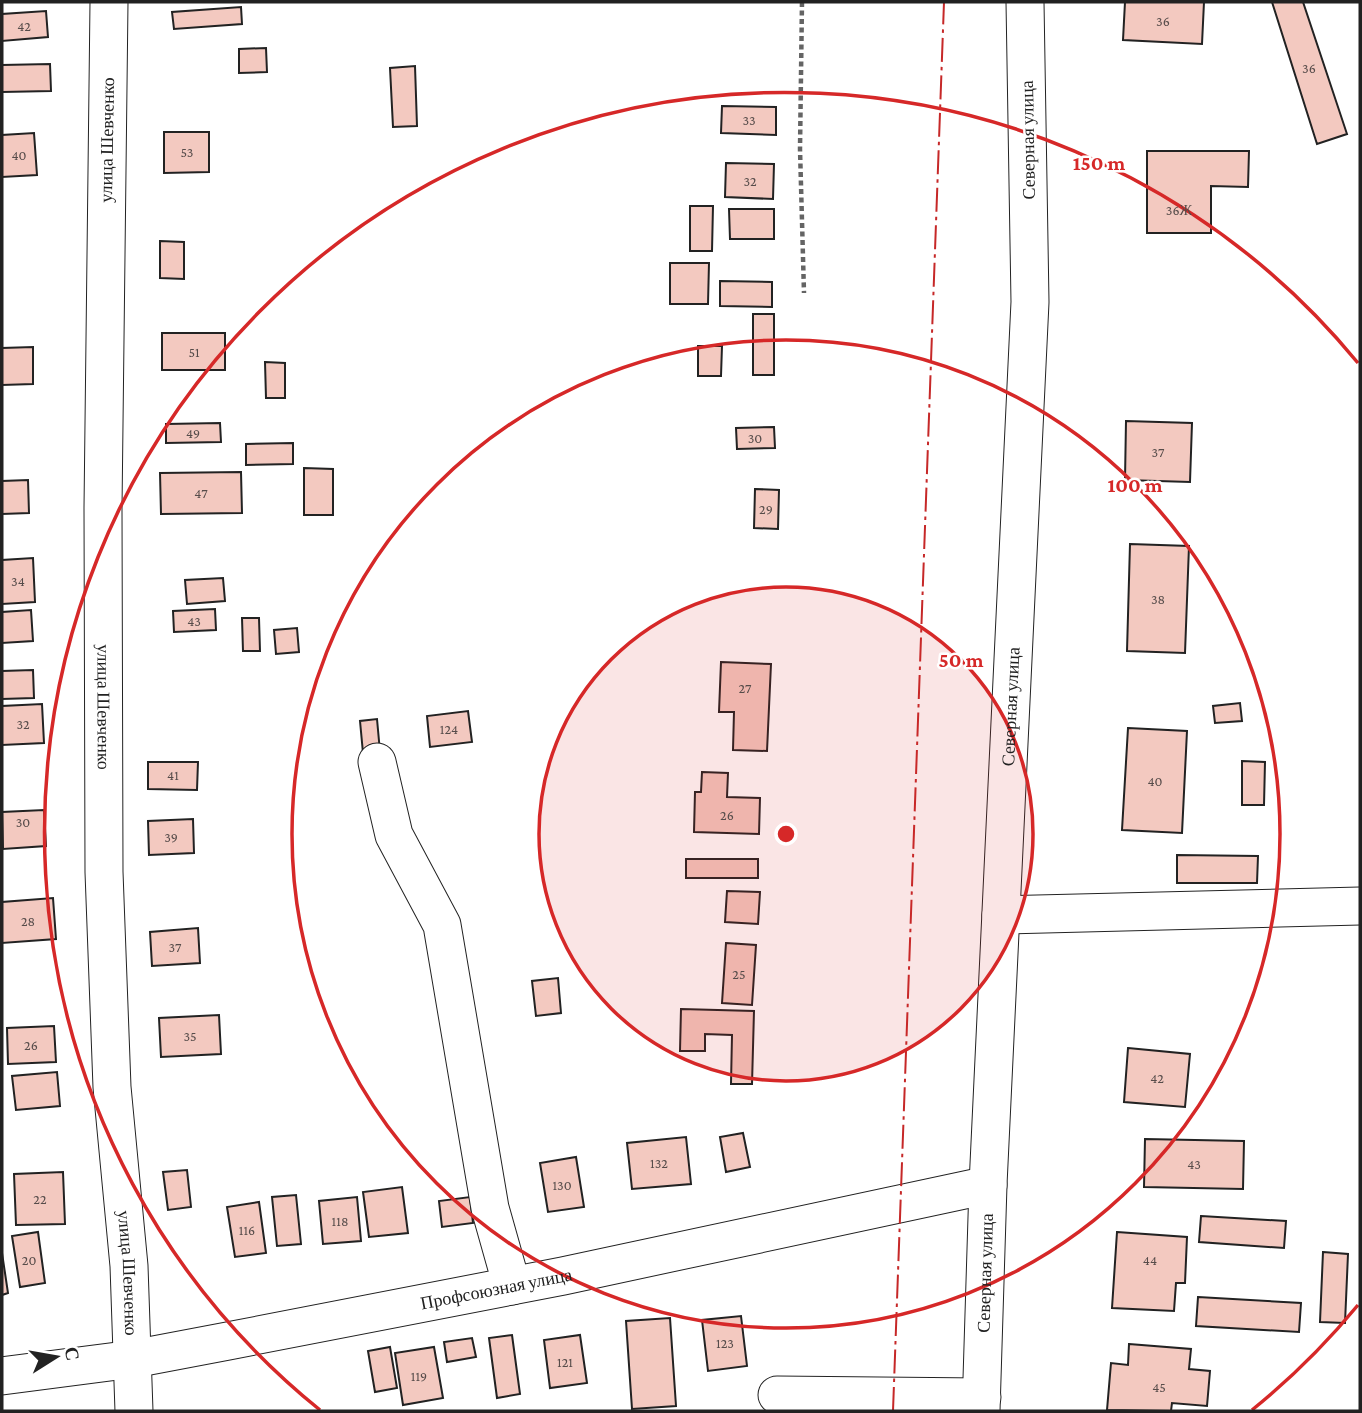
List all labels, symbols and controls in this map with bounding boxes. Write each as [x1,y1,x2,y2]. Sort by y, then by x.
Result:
house number: 36 [1156,13,1170,29]
house number: 42 [17,18,31,34]
house number: 36 [1302,60,1316,76]
street label: улица Шевченко [96,77,118,203]
street label: Северная улица [1017,80,1039,200]
house number: 33 [742,112,756,128]
house number: 53 [180,144,194,160]
house number: 40 [11,147,27,163]
text: 150 m [1073,151,1126,175]
house number: 32 [743,173,757,189]
house number: 36Ж [1166,202,1193,218]
house number: 51 [188,344,200,360]
house number: 49 [186,425,200,441]
house number: 30 [748,430,762,446]
house number: 37 [1152,444,1165,460]
text: 100 m [1107,473,1163,497]
house number: 47 [194,485,208,501]
house number: 29 [759,501,773,517]
house number: 34 [11,573,25,589]
house number: 38 [1151,591,1165,607]
house number: 43 [187,613,201,629]
street label: улица Шевченко [93,644,114,770]
street label: Северная улица [998,647,1024,767]
text: 50 m [939,648,984,672]
house number: 27 [739,680,752,696]
house number: 32 [16,716,30,732]
house number: 124 [440,721,458,737]
house number: 41 [167,767,179,783]
house number: 40 [1147,773,1163,789]
house number: 26 [720,807,734,823]
house number: 30 [16,814,30,830]
centre of rings [774,822,798,846]
house number: 39 [164,829,178,845]
house number: 28 [21,913,35,929]
house number: 37 [169,939,182,955]
house number: 25 [732,966,746,982]
house number: 35 [183,1028,197,1044]
house number: 26 [24,1037,38,1053]
house number: 42 [1150,1070,1164,1086]
house number: 132 [650,1155,668,1171]
house number: 43 [1187,1156,1201,1172]
house number: 130 [552,1177,572,1193]
house number: 22 [33,1191,47,1207]
street label: улица Шевченко [114,1210,141,1336]
house number: 118 [332,1213,348,1229]
street label: Северная улица [973,1213,997,1333]
house number: 116 [239,1222,255,1238]
house number: 20 [22,1252,36,1268]
house number: 44 [1143,1252,1157,1268]
street label: Профсоюзная улица [419,1264,574,1313]
north arrow [21,1322,91,1392]
house number: 123 [716,1335,734,1351]
text: С [61,1345,84,1363]
house number: 121 [557,1354,573,1370]
house number: 119 [411,1368,427,1384]
house number: 45 [1152,1379,1166,1395]

